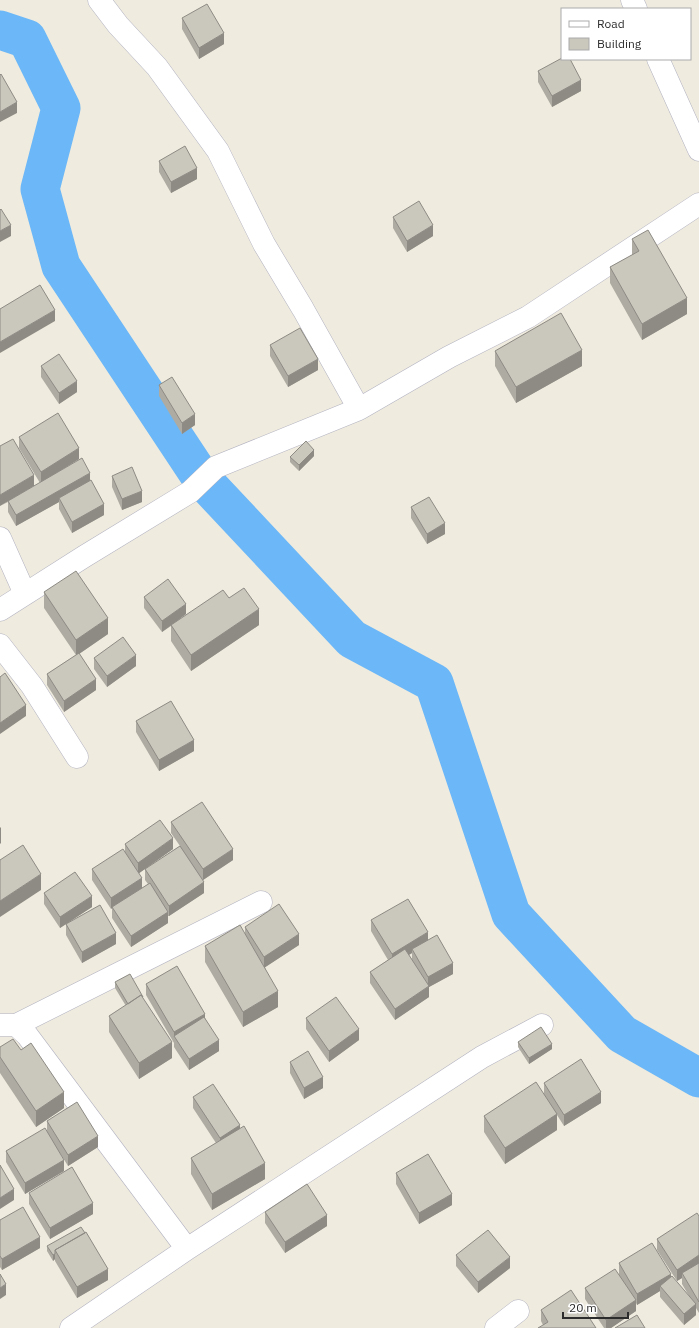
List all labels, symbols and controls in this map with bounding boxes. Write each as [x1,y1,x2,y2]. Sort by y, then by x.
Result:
legend [561,8,691,60]
text: Road [597,16,625,31]
text: Building [597,36,642,51]
scale bar [563,1294,628,1320]
text: 20 m [569,1300,597,1315]

